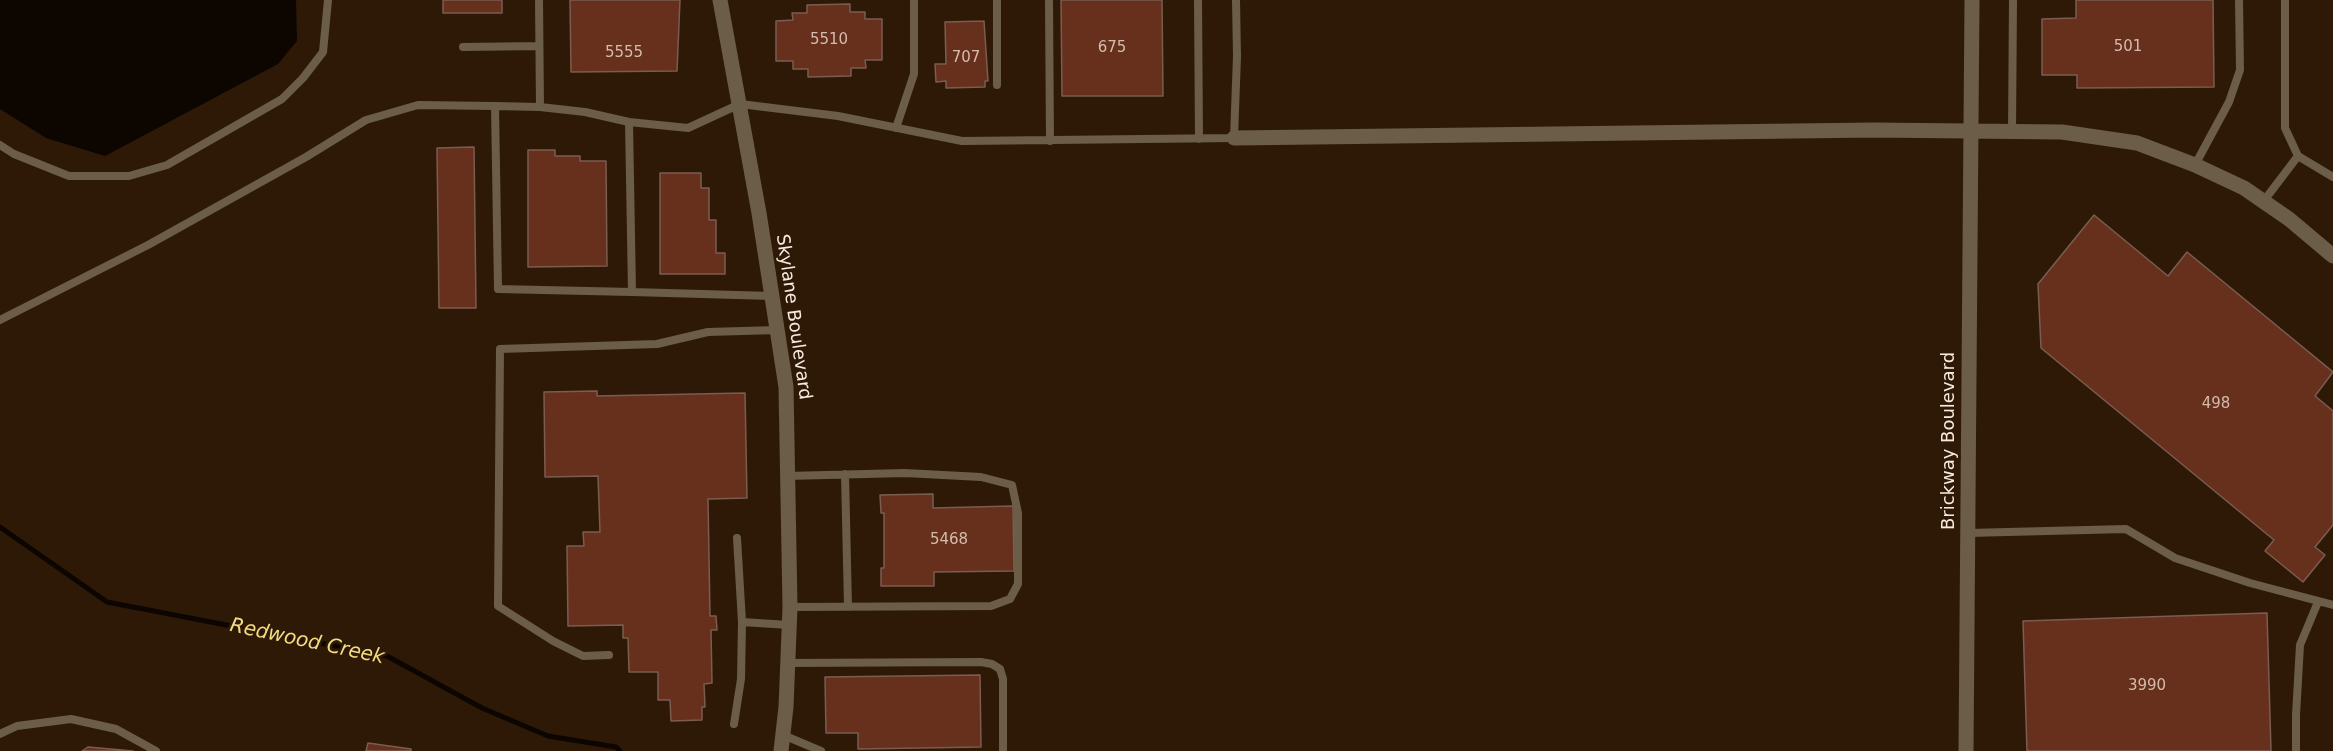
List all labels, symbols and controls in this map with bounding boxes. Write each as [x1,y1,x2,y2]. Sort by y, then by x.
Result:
house number: 5510 [810,31,848,49]
house number: 501 [2114,38,2142,56]
house number: 675 [1098,39,1126,57]
house number: 5555 [605,44,643,62]
house number: 707 [952,49,980,67]
street label: Skylane Boulevard [771,233,815,401]
street label: Brickway Boulevard [1938,352,1960,530]
house number: 498 [2202,395,2230,413]
house number: 5468 [930,531,968,549]
water label: Redwood Creek [228,614,386,670]
house number: 3990 [2128,677,2166,695]

